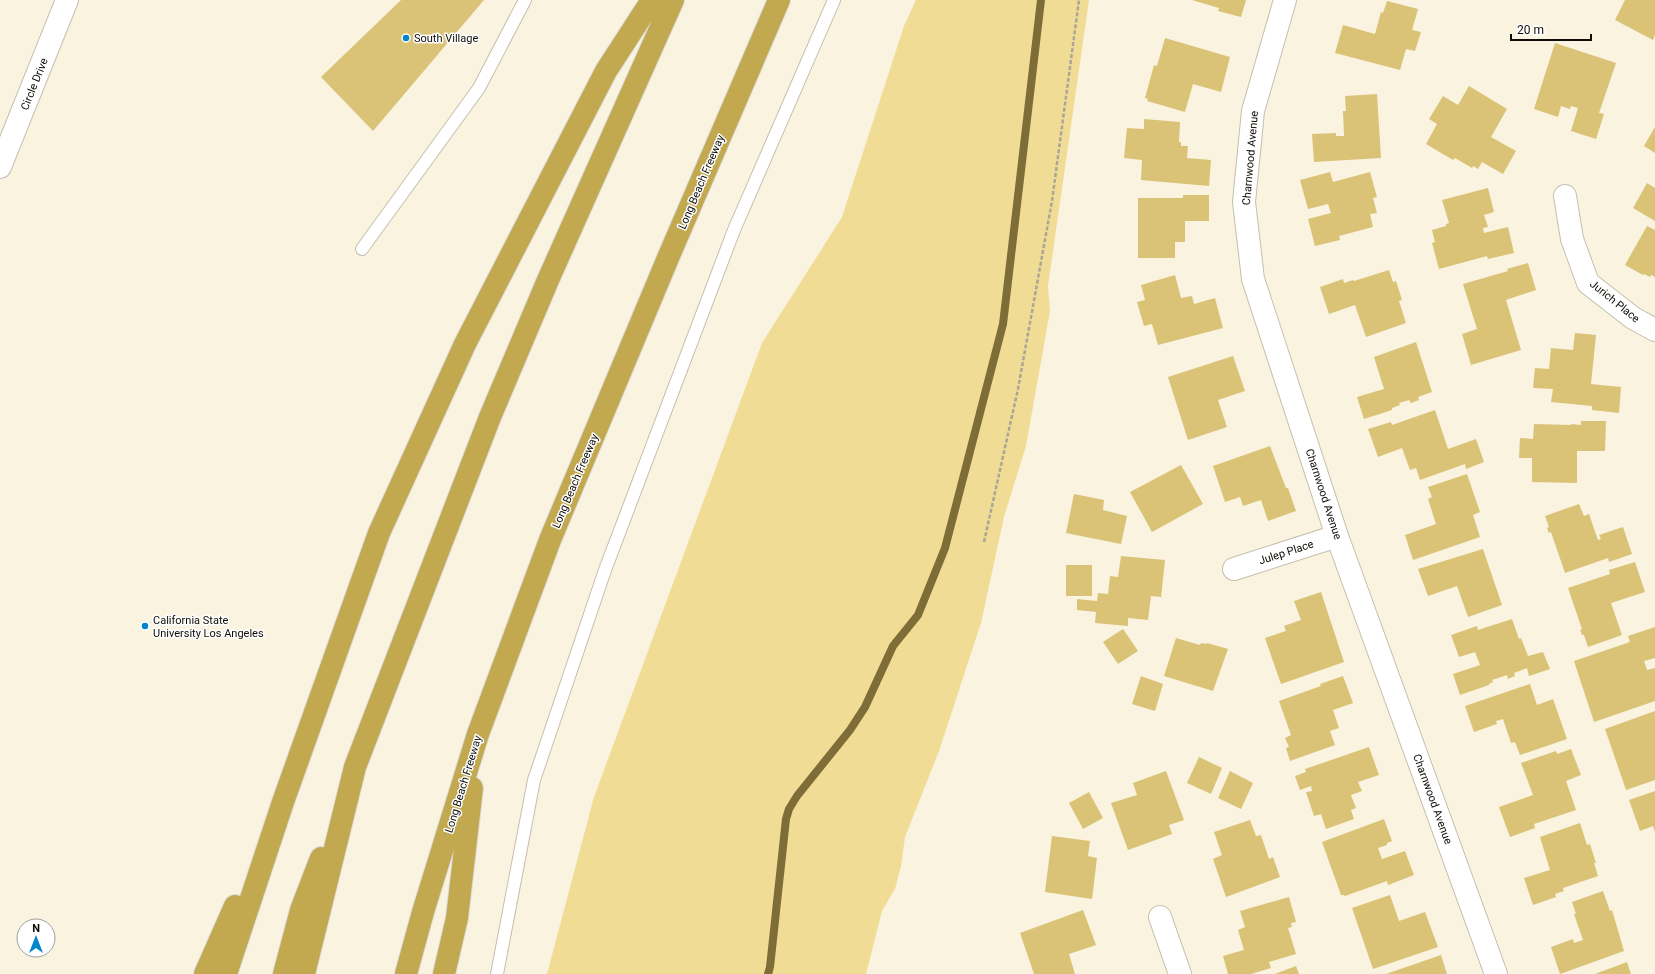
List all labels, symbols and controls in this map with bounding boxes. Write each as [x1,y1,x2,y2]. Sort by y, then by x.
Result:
scale bar [1511,16,1591,42]
text: 20 m [1517,23,1544,37]
place label: South Village [414,32,478,45]
marker: South Village [401,33,411,43]
street label: Circle Drive [18,56,51,112]
street label: Charnwood Avenue [1240,110,1261,206]
street label: Long Beach Freeway [676,132,727,231]
street label: Jurich Place [1587,277,1642,326]
street label: Long Beach Freeway [550,431,601,530]
street label: Charnwood Avenue [1303,447,1344,541]
street label: Julep Place [1257,537,1315,567]
place label: California State University Los Angeles [153,614,264,640]
marker: California State University Los Angeles [140,621,150,631]
street label: Long Beach Freeway [442,733,485,834]
street label: Charnwood Avenue [1410,752,1455,846]
north arrow [16,918,56,958]
text: N [32,922,40,935]

